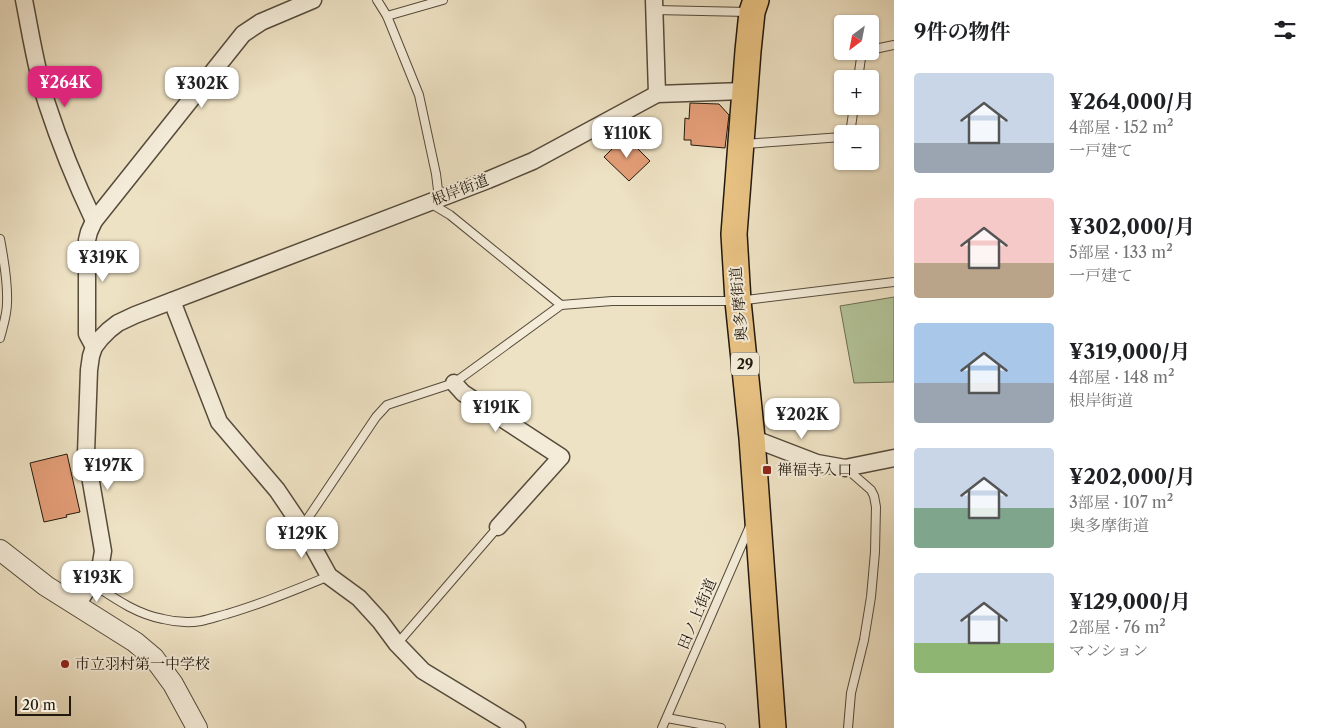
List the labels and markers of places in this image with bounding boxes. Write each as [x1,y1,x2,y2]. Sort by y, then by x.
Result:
pin: ¥264K [30,66,100,108]
pin: ¥302K [167,66,237,109]
pin: ¥110K [592,116,662,159]
pin: ¥319K [68,240,138,283]
pin: ¥191K [461,390,531,433]
pin: ¥202K [767,398,837,440]
pin: ¥197K [73,448,143,491]
place label: 禅福寺入口 [777,460,852,479]
marker: 禅福寺入口 [761,464,773,476]
pin: ¥129K [267,516,337,559]
pin: ¥193K [62,560,132,603]
place label: 市立羽村第一中学校 [75,654,210,673]
marker: 市立羽村第一中学校 [59,658,71,670]

